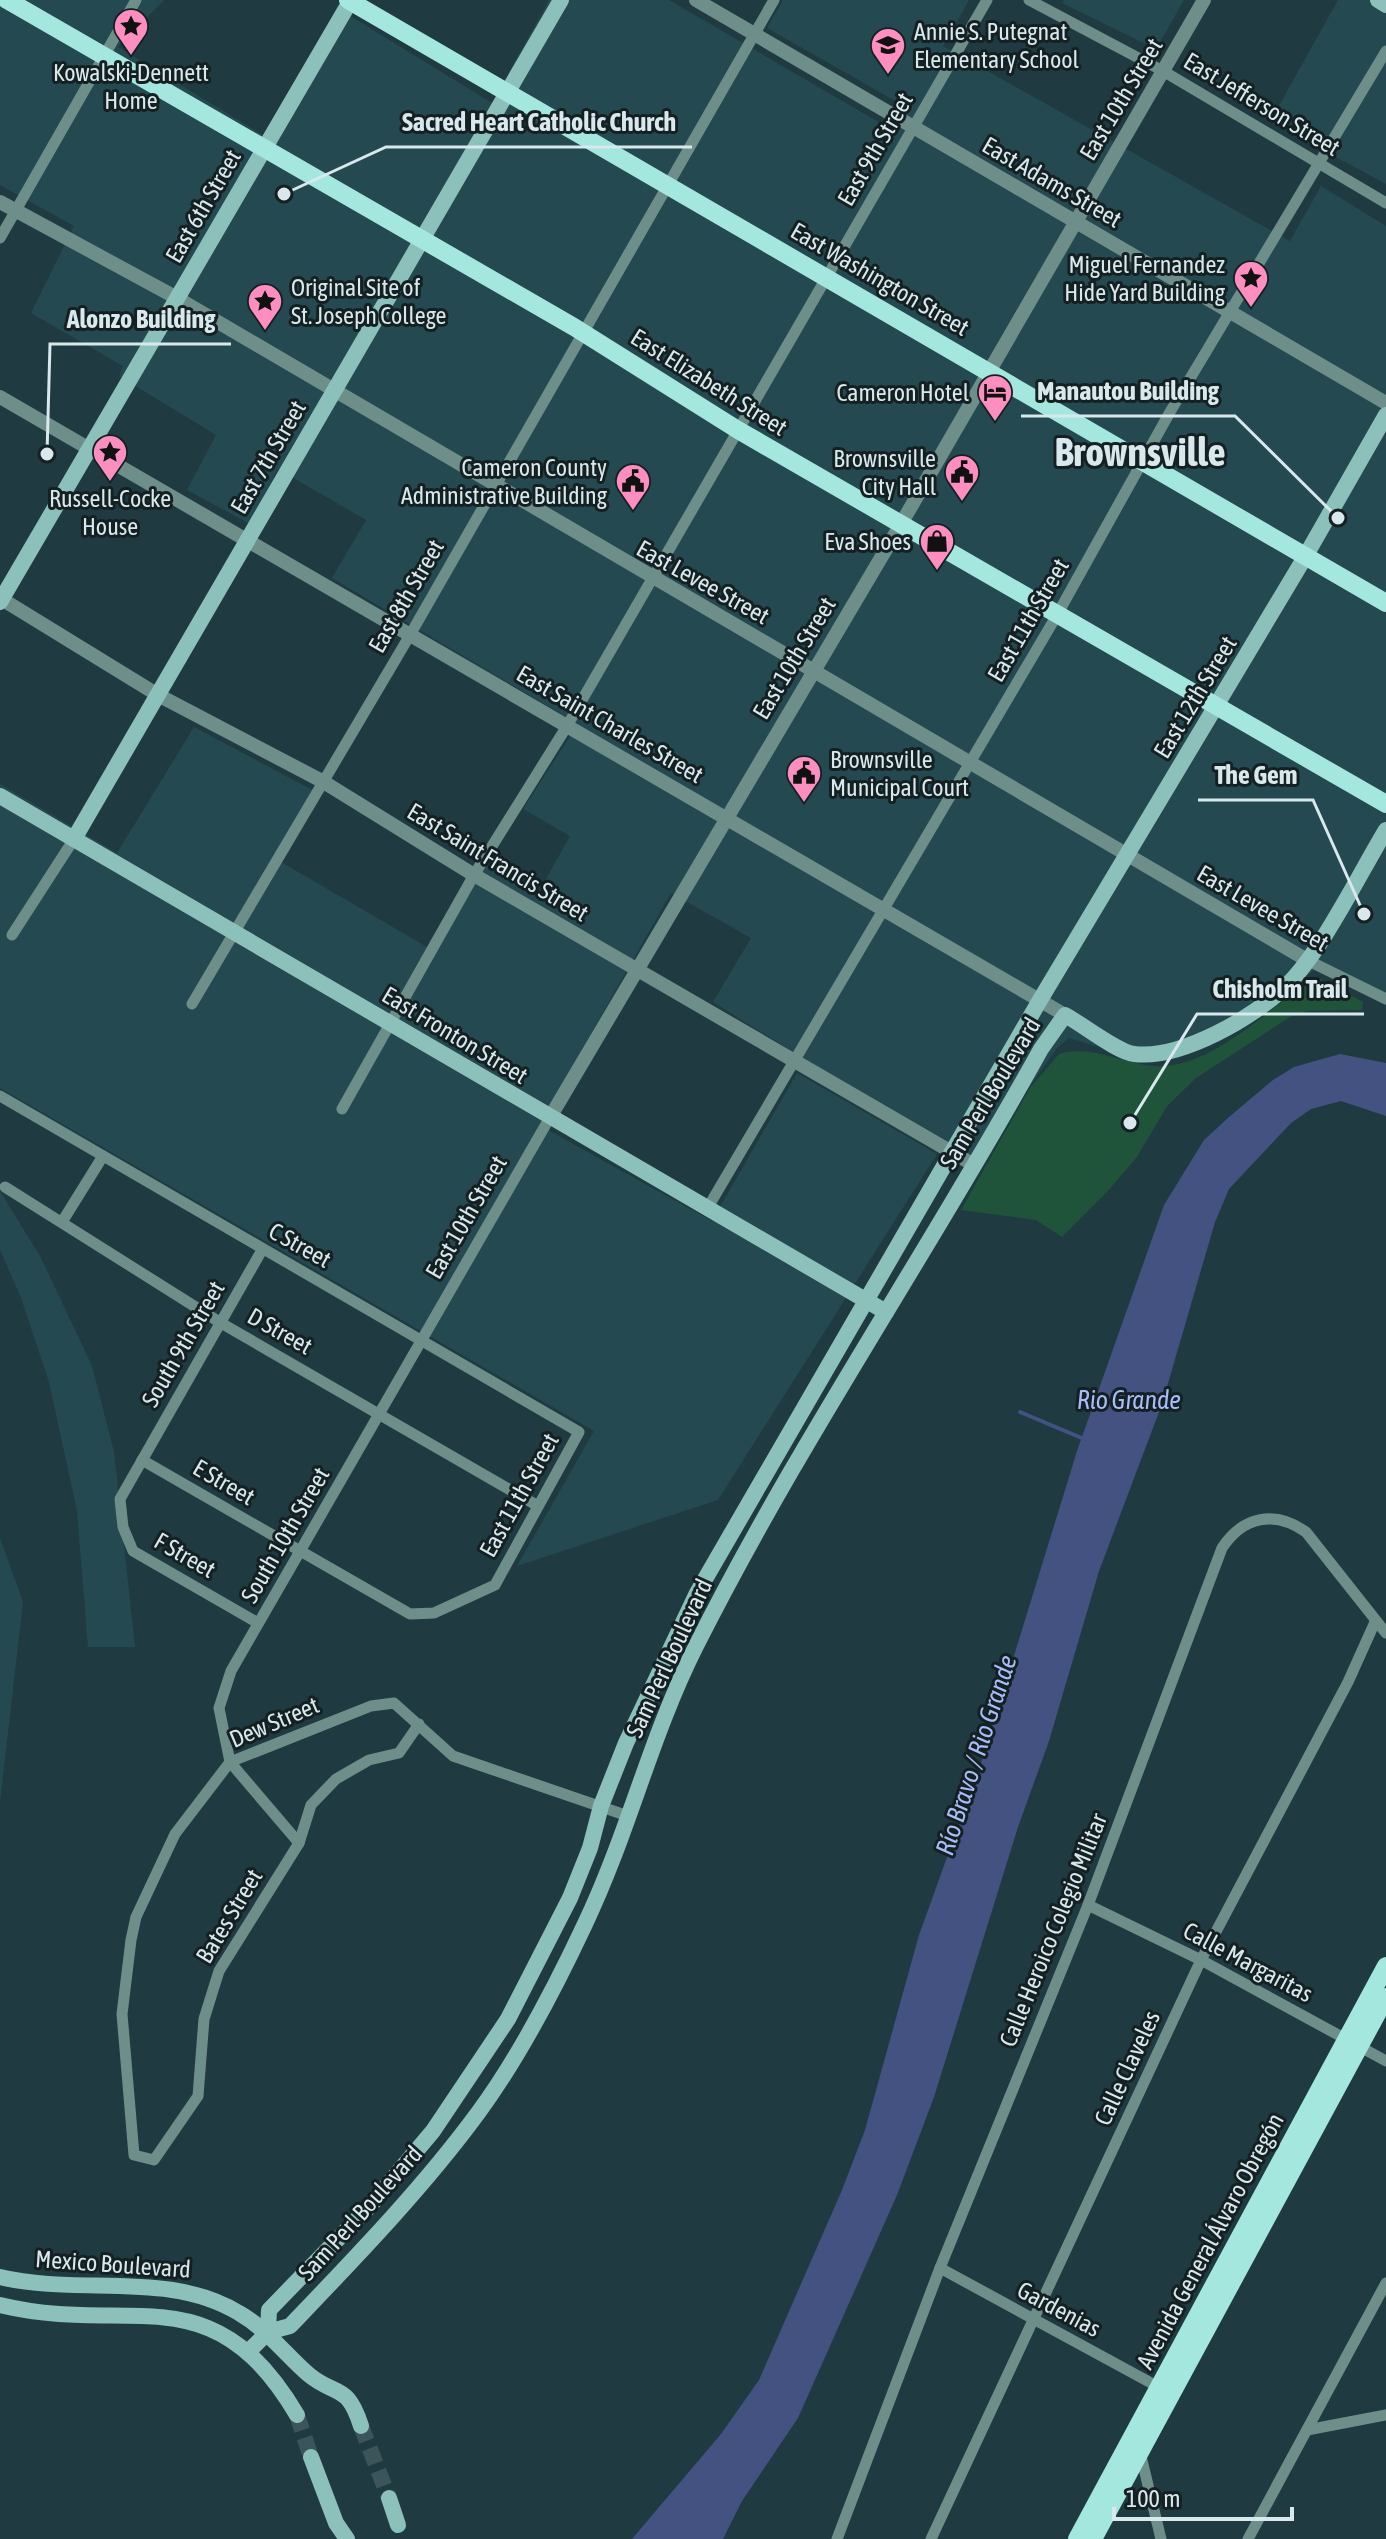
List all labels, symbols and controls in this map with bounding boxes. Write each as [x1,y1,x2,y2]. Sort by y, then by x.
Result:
place icon: Kowalski-Dennett Home [112,7,150,57]
place label: Annie S. Putegnat Elementary School [914,18,1080,73]
school or university icon: Annie S. Putegnat Elementary School [869,26,907,76]
street label: East 10th Street [1074,33,1168,165]
street label: East Jefferson Street [1179,47,1345,161]
place label: Kowalski-Dennett Home [53,59,209,114]
street label: East 9th Street [832,88,918,210]
callout: Sacred Heart Catholic Church [386,97,692,147]
text: Sacred Heart Catholic Church [402,107,676,137]
street label: East Adams Street [978,131,1126,233]
street label: East 6th Street [160,145,246,267]
street label: East Washington Street [786,217,974,341]
place label: Miguel Fernandez Hide Yard Building [1064,251,1226,306]
place icon: Miguel Fernandez Hide Yard Building [1232,259,1270,309]
place label: Original Site of St. Joseph College [291,274,446,329]
place icon: Original Site of St. Joseph College [246,282,284,332]
callout: Alonzo Building [50,294,231,344]
text: Alonzo Building [66,304,216,334]
street label: East Elizabeth Street [626,323,792,441]
callout: Manautou Building [1021,366,1235,416]
hotel icon: Cameron Hotel [976,373,1014,423]
text: Manautou Building [1037,376,1220,406]
place label: Cameron Hotel [836,379,970,406]
street label: East 7th Street [225,396,311,518]
district label: Brownsville [1054,429,1226,474]
place icon: Russell-Cocke House [91,433,129,483]
place label: Brownsville City Hall [833,445,937,500]
public building icon: Brownsville City Hall [943,453,981,503]
place label: Cameron County Administrative Building [401,454,608,509]
public building icon: Cameron County Administrative Building [614,462,652,512]
place label: Russell-Cocke House [49,485,171,540]
shop icon: Eva Shoes [918,522,956,572]
place label: Eva Shoes [824,528,911,555]
street label: East Levee Street [632,534,774,630]
street label: East 8th Street [363,535,449,657]
street label: East 11th Street [982,554,1074,686]
street label: East 10th Street [747,592,841,724]
street label: East 12th Street [1148,631,1242,763]
street label: East Saint Charles Street [512,660,708,788]
place label: Brownsville Municipal Court [830,746,969,801]
callout: The Gem [1198,750,1313,800]
public building icon: Brownsville Municipal Court [785,754,823,804]
text: The Gem [1214,760,1298,790]
street label: East Saint Francis Street [403,797,593,927]
street label: East Levee Street [1192,859,1334,957]
callout: Chisholm Trail [1197,964,1364,1014]
text: Chisholm Trail [1212,974,1349,1004]
street label: East Fronton Street [377,981,533,1089]
street label: Sam Perl Boulevard [934,1013,1046,1173]
street label: East 10th Street [420,1151,512,1283]
street label: C Street [264,1217,336,1273]
street label: South 9th Street [136,1276,230,1412]
street label: D Street [243,1302,317,1360]
water label: Rio Grande [1077,1385,1181,1415]
street label: East 11th Street [474,1428,564,1562]
street label: E Street [189,1454,259,1510]
street label: South 10th Street [235,1462,335,1608]
street label: F Street [150,1527,220,1583]
street label: Sam Perl Boulevard [621,1575,717,1741]
water label: Río Bravo / Rio Grande [929,1651,1023,1859]
street label: Dew Street [225,1691,323,1753]
street label: Calle Heroico Colegio Militar [994,1809,1112,2050]
street label: Bates Street [191,1864,268,1968]
street label: Calle Margaritas [1179,1917,1317,2007]
street label: Calle Claveles [1089,2007,1165,2129]
street label: Avenida General Álvaro Obregón [1131,2109,1289,2373]
street label: Sam Perl Boulevard [293,2140,427,2286]
street label: Mexico Boulevard [34,2245,192,2283]
street label: Gardenias [1013,2276,1105,2342]
scale bar [1114,2471,1292,2521]
text: 100 m [1126,2485,1180,2512]

